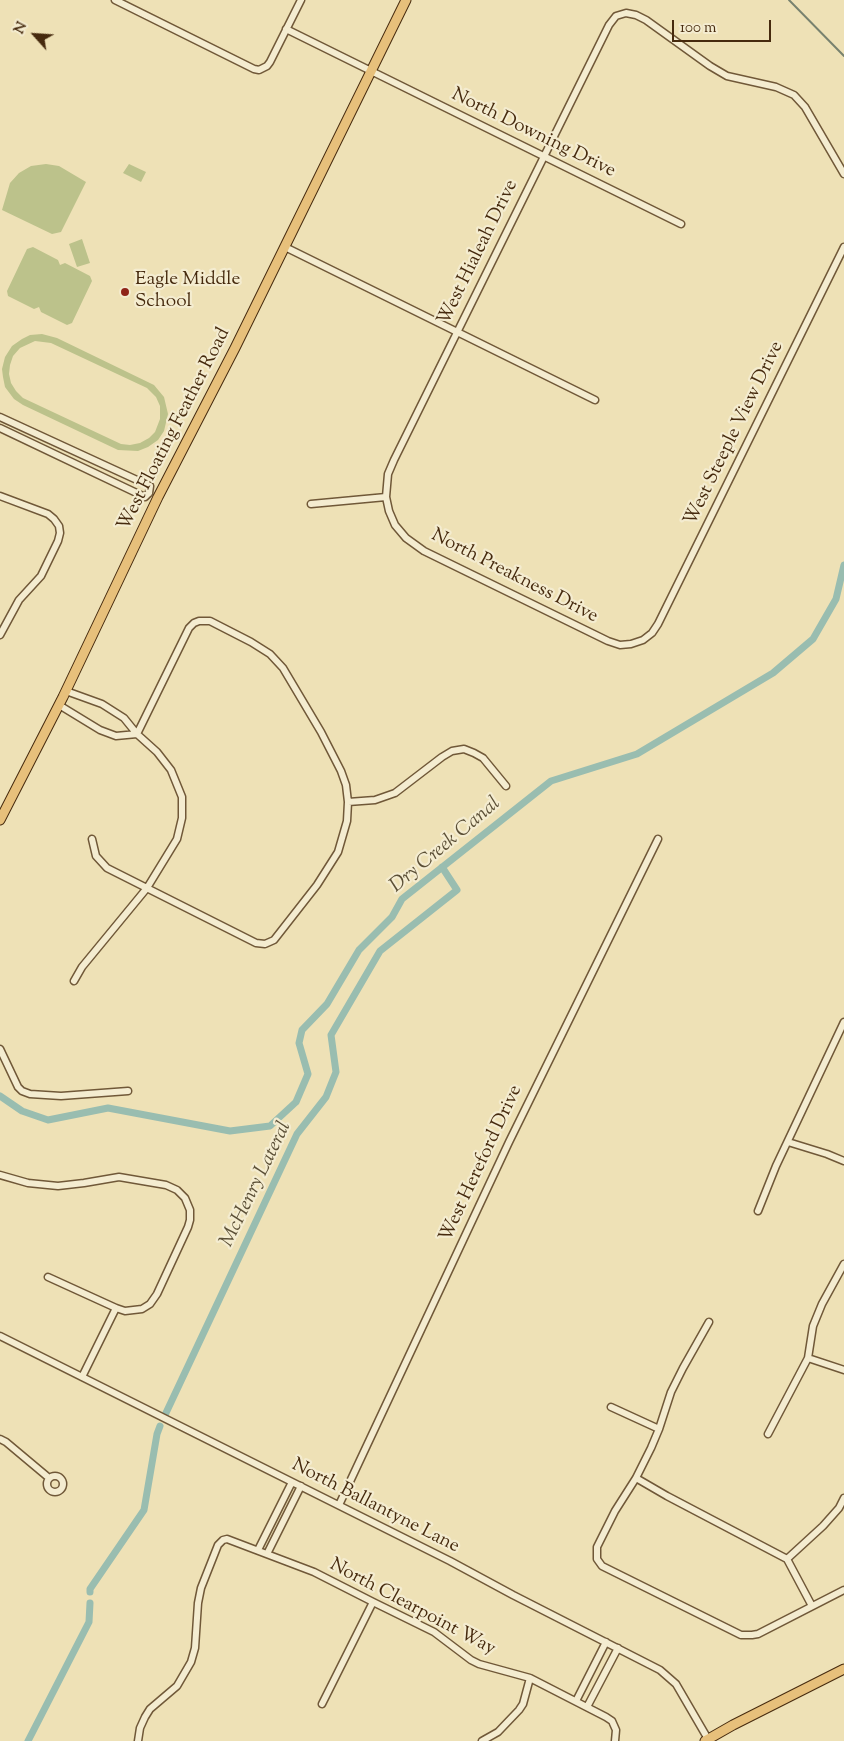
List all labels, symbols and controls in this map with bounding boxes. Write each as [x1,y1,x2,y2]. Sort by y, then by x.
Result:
north arrow [10,10,60,60]
scale bar [674,10,773,42]
text: 100 m [680,18,716,39]
text: N [10,19,33,38]
street label: North Downing Drive [447,84,619,184]
street label: West Hialeah Drive [434,177,524,329]
place label: Eagle Middle School [135,270,240,314]
marker: Eagle Middle School [119,286,131,298]
street label: West Floating Feather Road [114,325,236,535]
street label: West Steeple View Drive [680,338,790,530]
street label: North Preakness Drive [427,525,601,629]
water label: Dry Creek Canal [386,793,506,899]
street label: West Hereford Drive [436,1082,528,1246]
water label: McHenry Lateral [216,1118,298,1252]
street label: North Ballantyne Lane [287,1455,463,1559]
street label: North Clearpoint Way [325,1555,499,1661]

